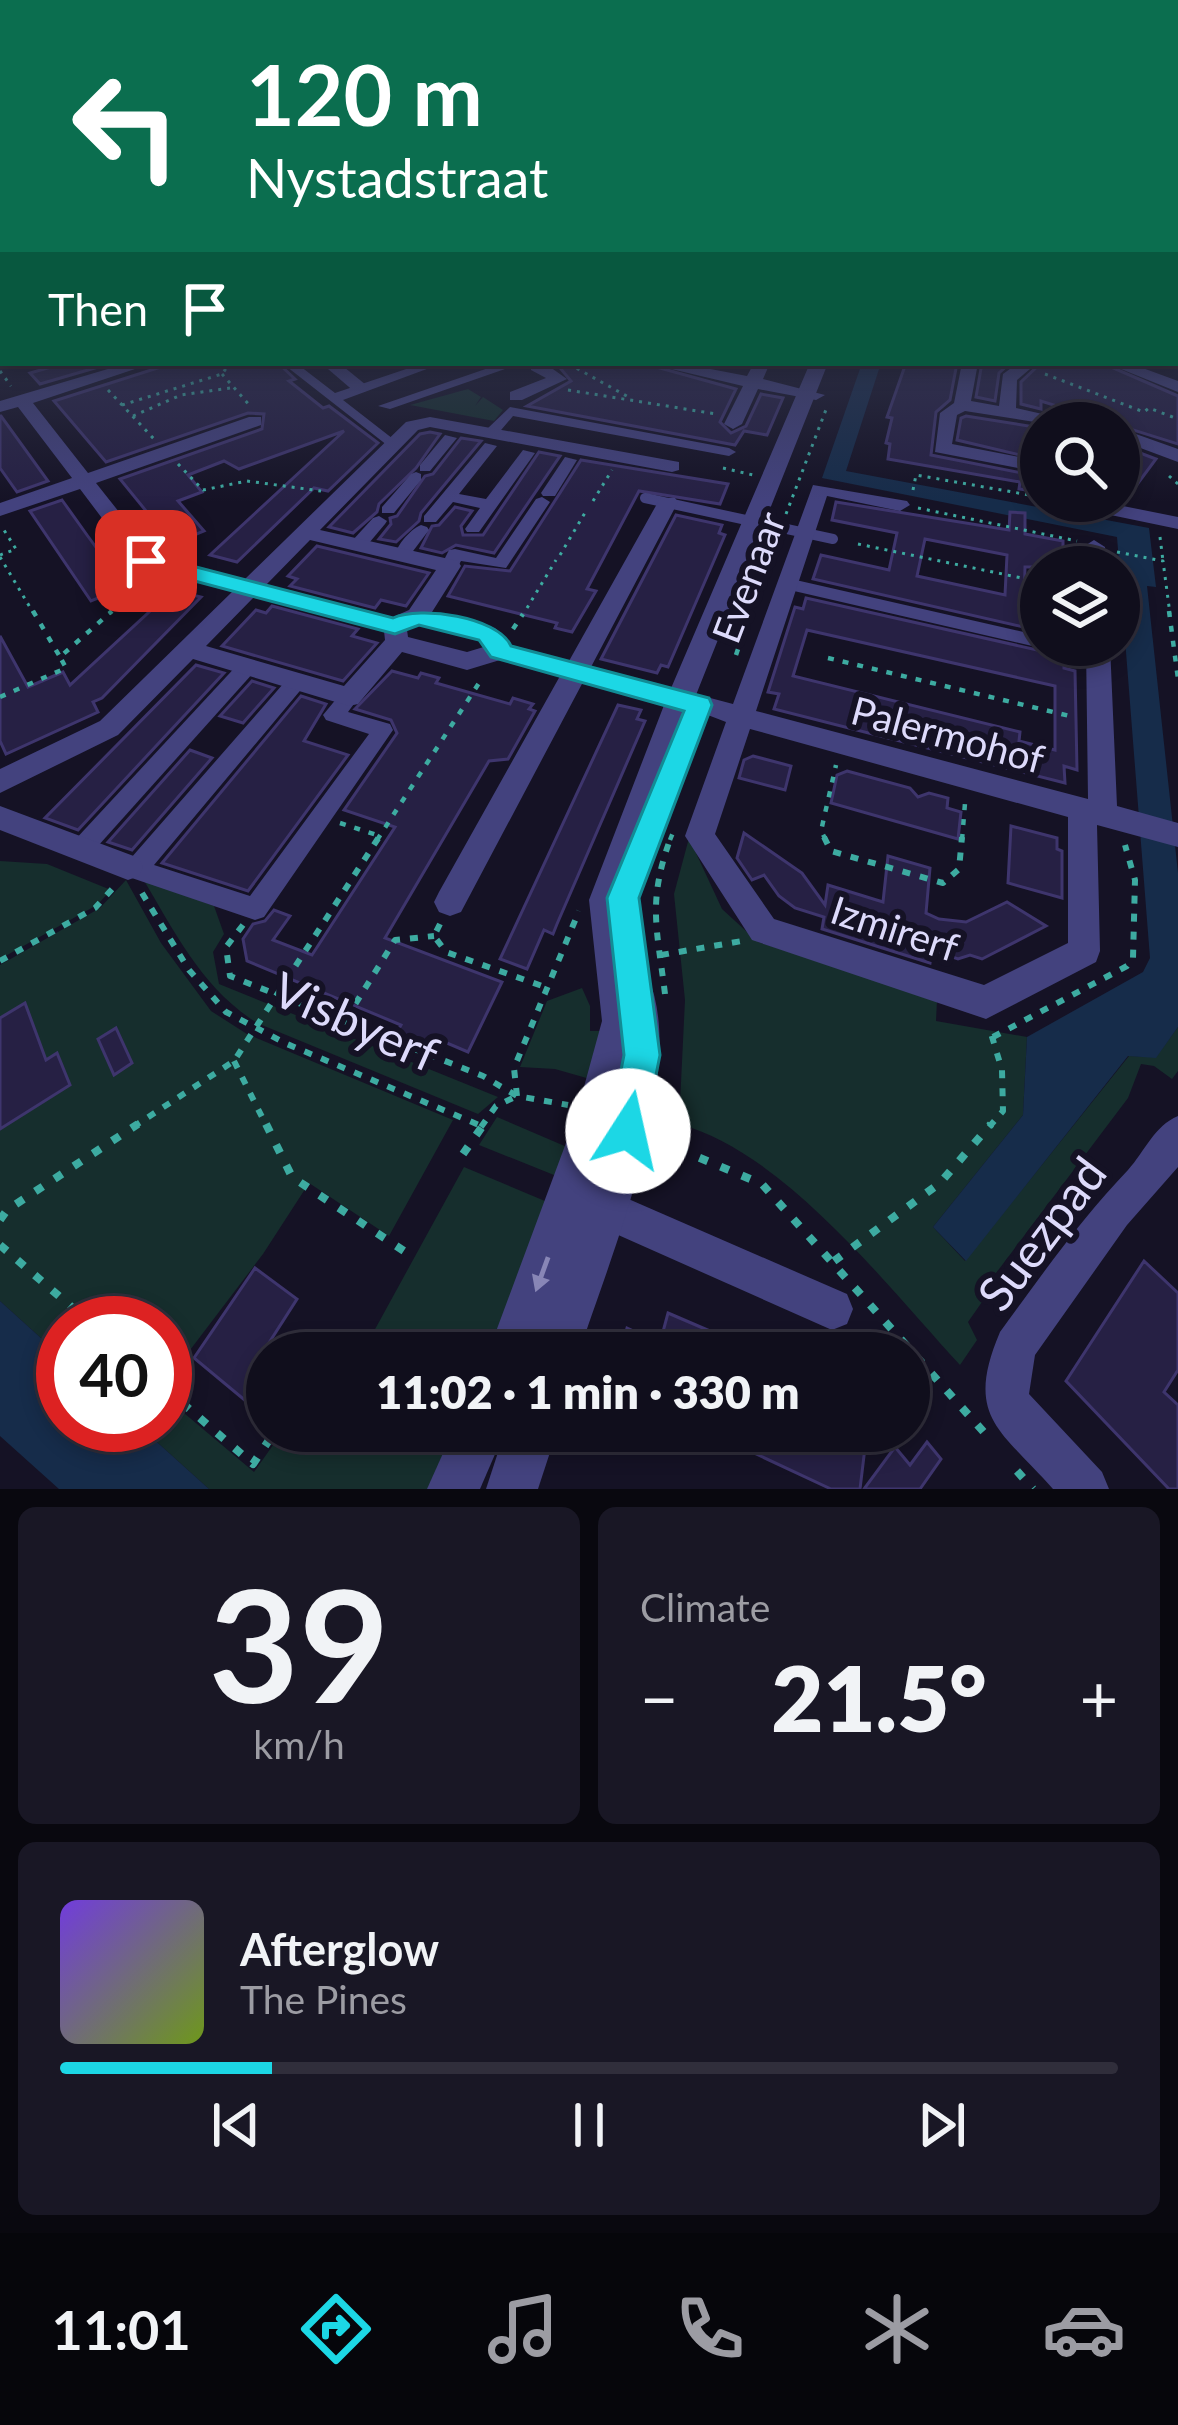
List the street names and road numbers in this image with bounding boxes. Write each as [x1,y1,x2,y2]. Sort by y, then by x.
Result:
street label: Evenaar [702,505,794,649]
street label: Palermohof [847,686,1050,782]
street label: Izmirerf [825,886,965,970]
street label: Visbyerf [265,959,448,1083]
street label: Suezpad [965,1145,1117,1321]

